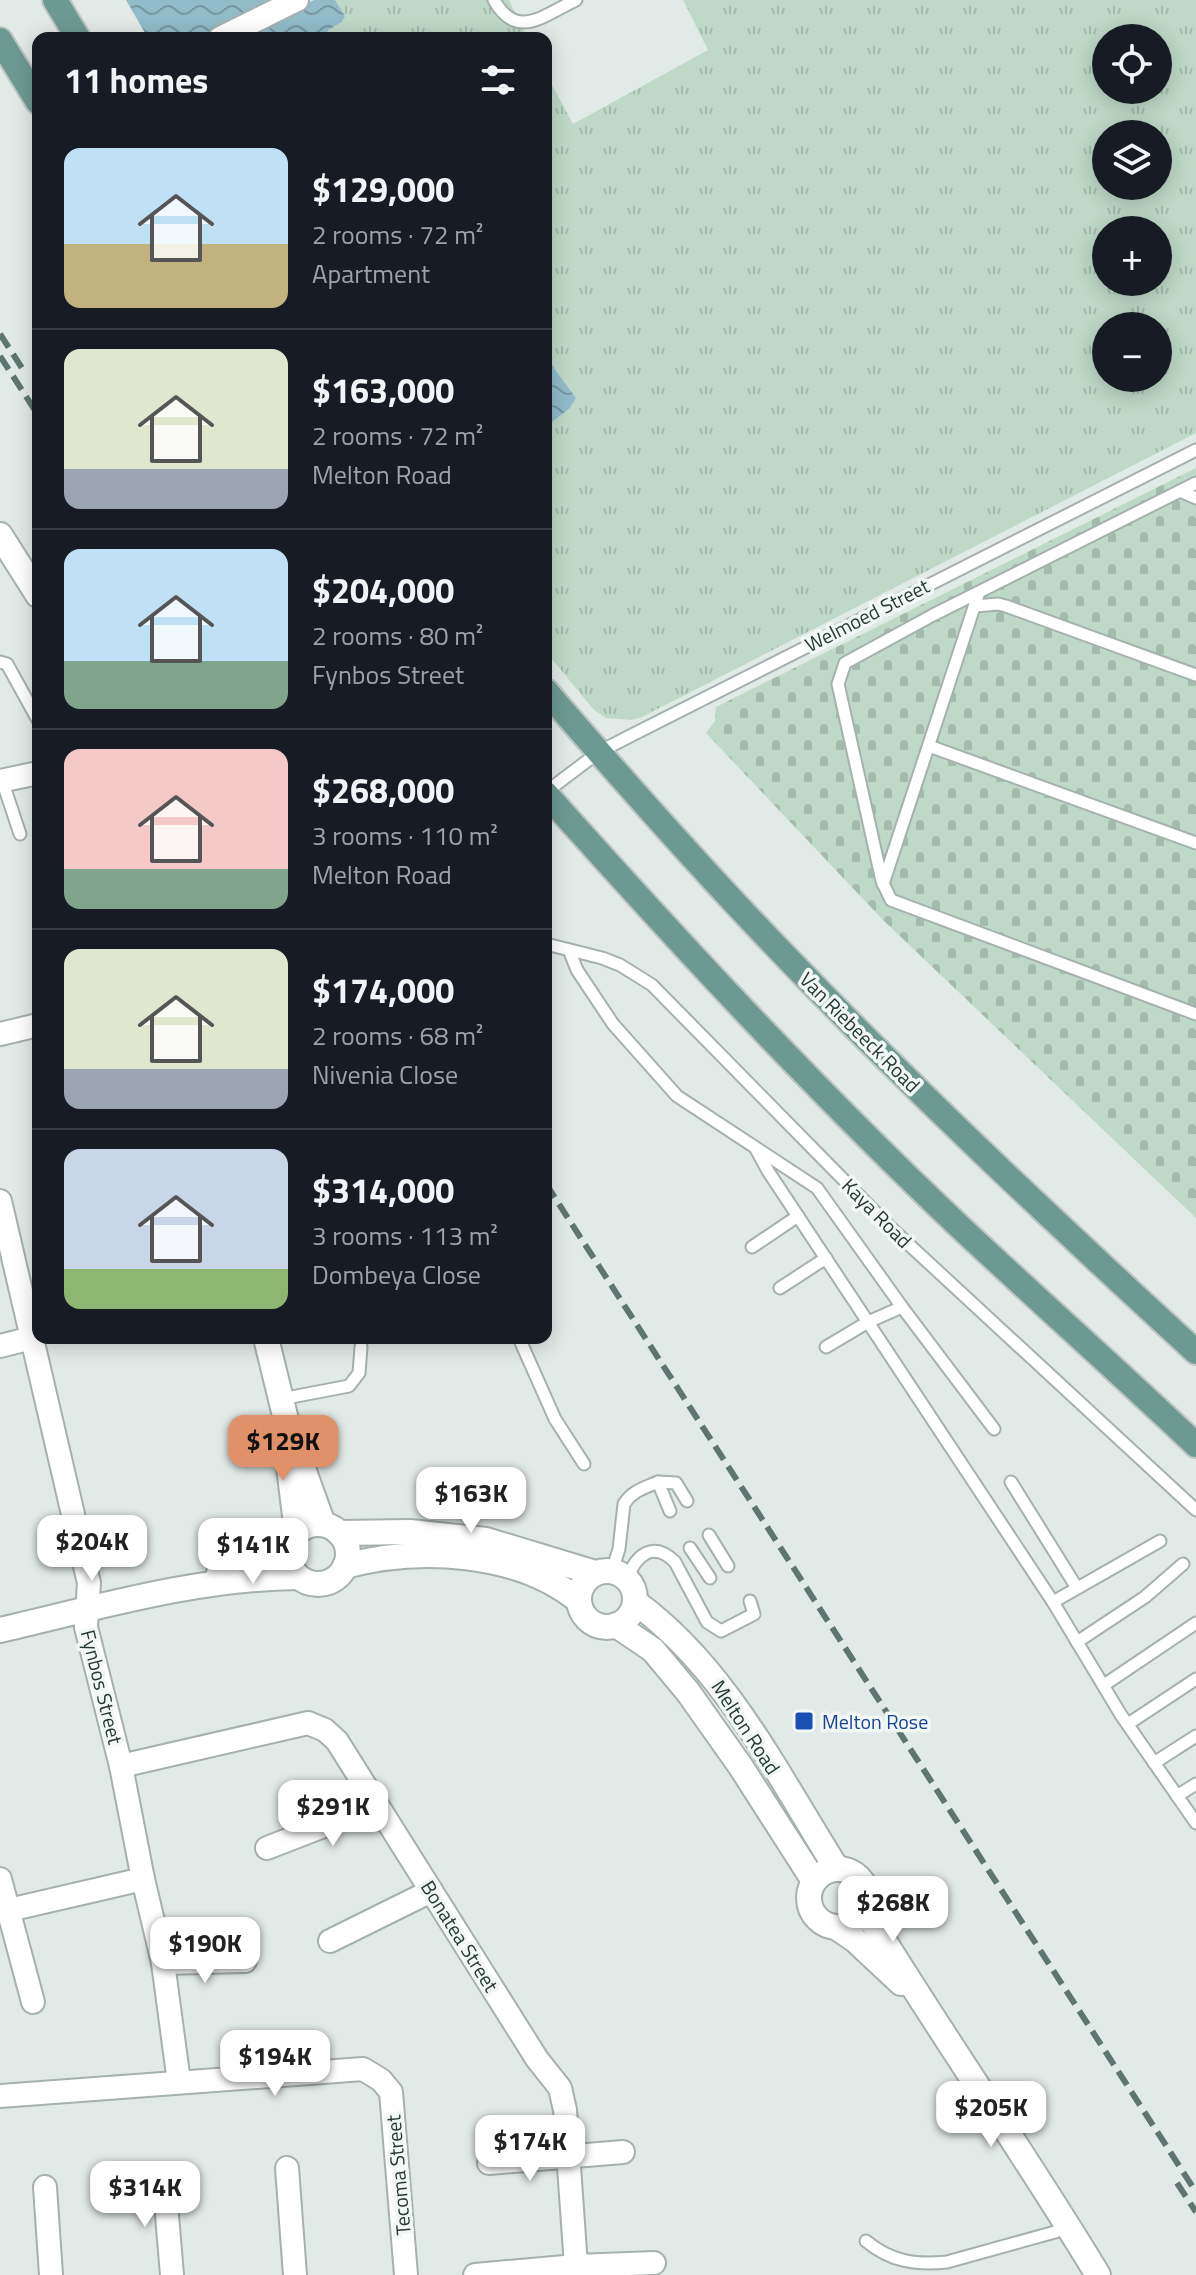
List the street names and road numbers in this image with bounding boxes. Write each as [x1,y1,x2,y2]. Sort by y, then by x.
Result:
street label: Welmoed Street [799,570,935,660]
street label: Van Riebeeck Road [793,965,927,1099]
street label: Kaya Road [835,1171,919,1255]
street label: Fynbos Street [73,1626,131,1748]
street label: Melton Road [704,1673,788,1781]
street label: Bonatea Street [413,1874,507,1998]
street label: Tecoma Street [377,2114,419,2236]

